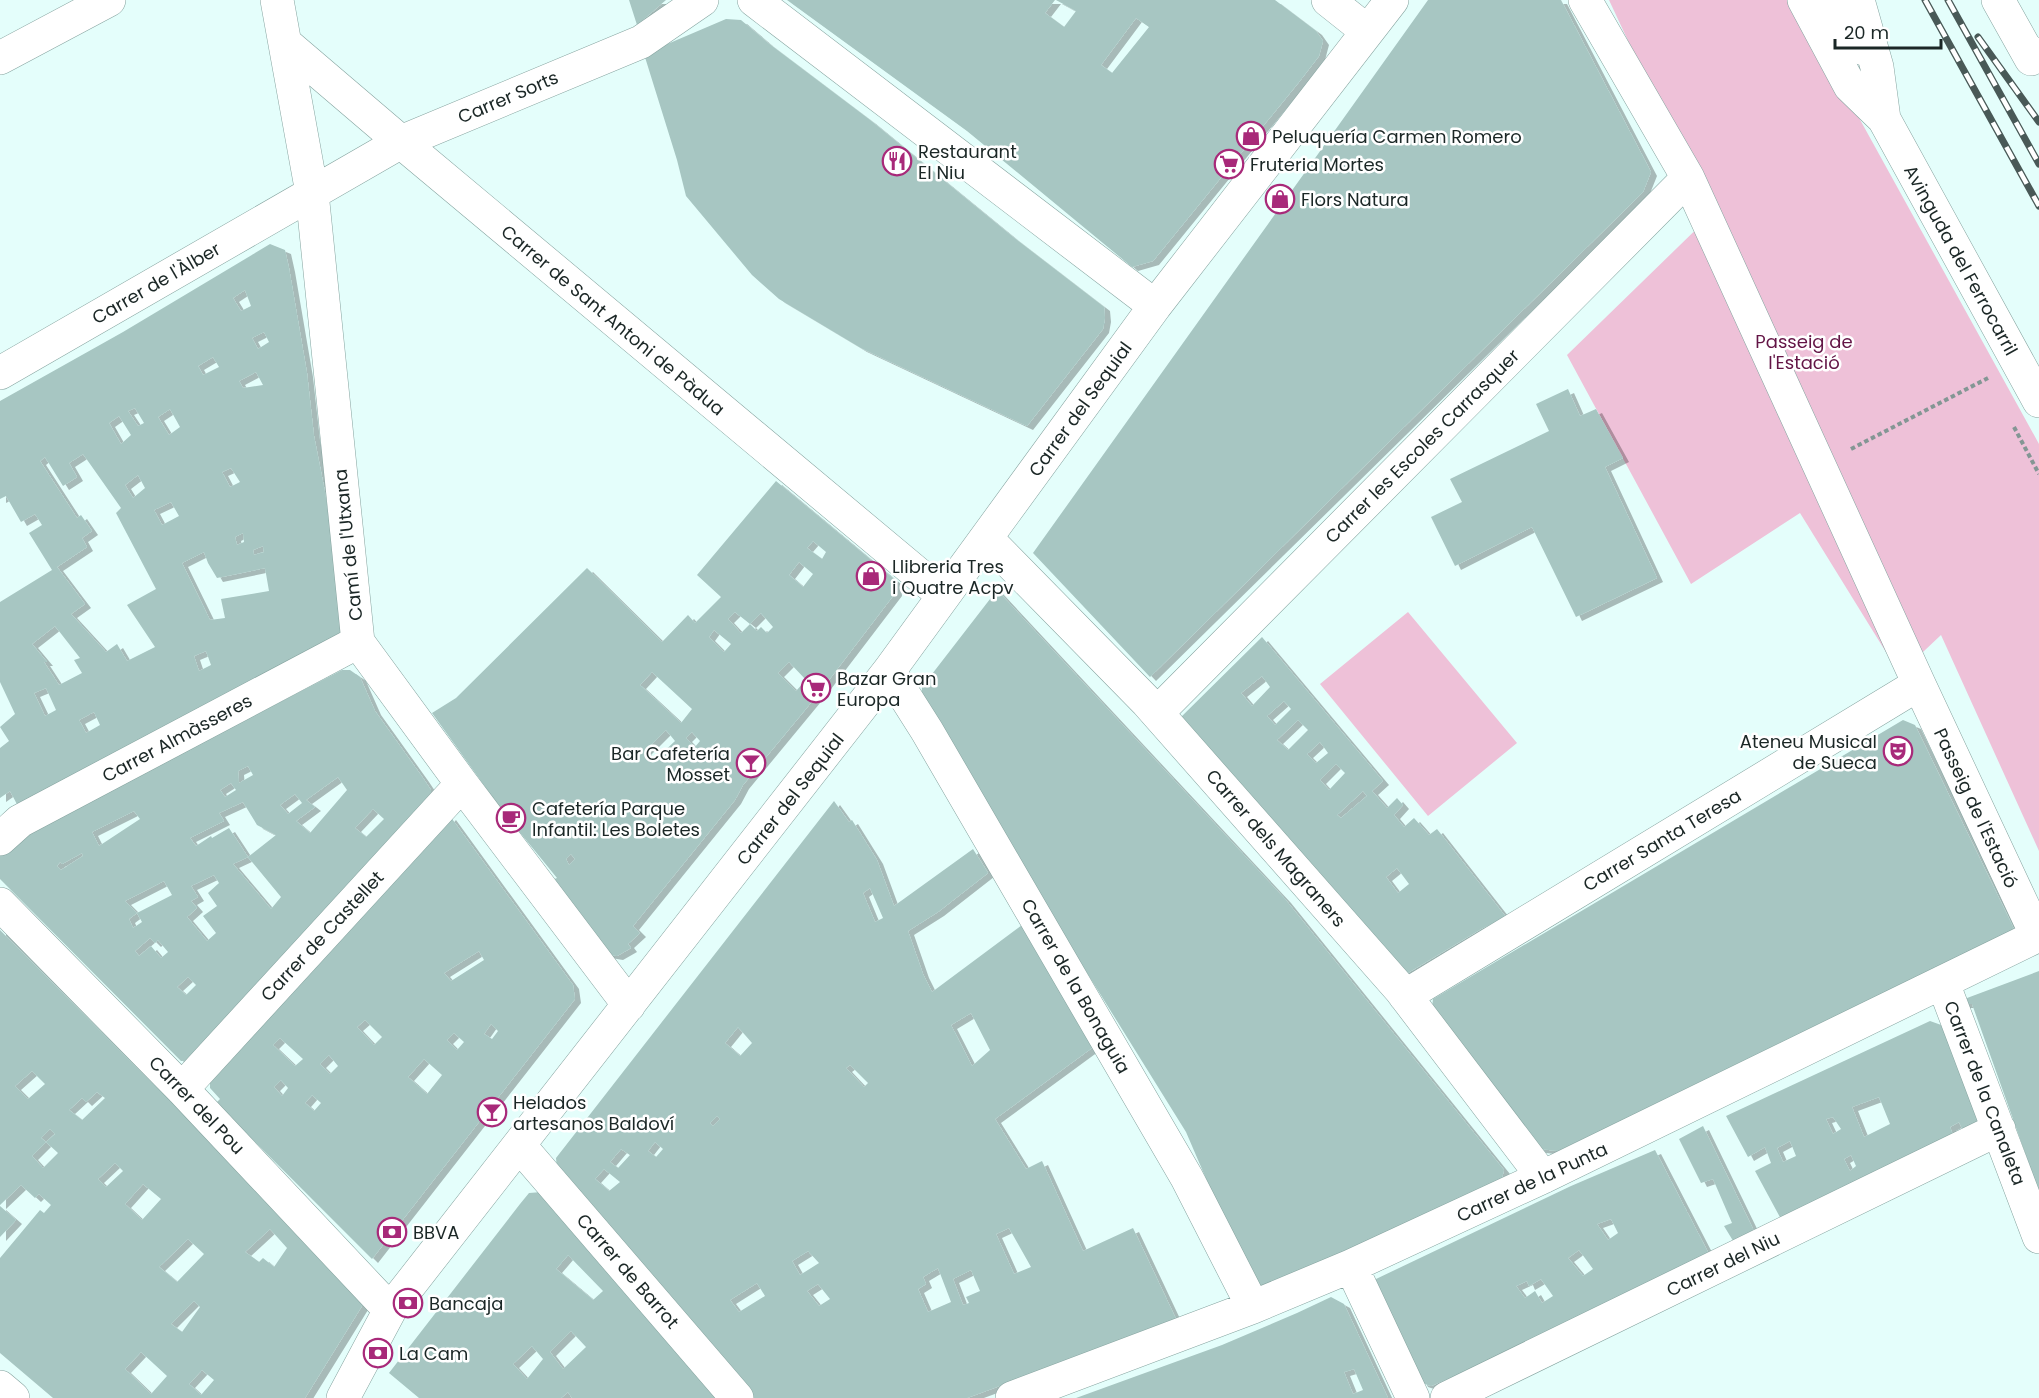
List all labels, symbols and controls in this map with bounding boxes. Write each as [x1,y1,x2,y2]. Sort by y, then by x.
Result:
scale bar [1835,12,1942,50]
text: 20 m [1844,20,1889,45]
street label: Carrer Sorts [454,65,562,129]
shop icon: Peluquería Carmen Romero [1235,120,1267,152]
place label: Peluquería Carmen Romero [1272,124,1522,149]
place label: Restaurant El Niu [918,139,1017,185]
restaurant icon: Restaurant El Niu [881,145,913,177]
supermarket icon: Fruteria Mortes [1213,148,1245,180]
place label: Fruteria Mortes [1250,152,1384,177]
street label: Avinguda del Ferrocarril [1898,160,2024,360]
shop icon: Flors Natura [1264,183,1296,215]
place label: Flors Natura [1301,187,1409,212]
street label: Carrer de Sant Antoni de Pàdua [496,219,730,421]
street label: Carrer de l'Àlber [87,236,225,330]
park label: Passeig de l'Estació [1755,329,1853,375]
street label: Carrer del Sequial [1023,336,1137,482]
street label: Carrer les Escoles Carrasquer [1319,343,1525,549]
street label: Camí de l'Utxana [328,468,368,622]
place label: Llibreria Tres i Quatre Acpv [892,554,1014,600]
shop icon: Llibreria Tres i Quatre Acpv [855,560,887,592]
place label: Bazar Gran Europa [837,666,937,712]
supermarket icon: Bazar Gran Europa [800,672,832,704]
street label: Carrer Almàsseres [98,688,256,788]
street label: Passeig de l'Estació [1928,724,2024,892]
street label: Carrer del Sequial [731,728,849,870]
place label: Ateneu Musical de Sueca [1740,729,1877,775]
theatre icon: Ateneu Musical de Sueca [1882,735,1914,767]
place label: Bar Cafetería Mosset [611,741,730,787]
bar icon: Bar Cafetería Mosset [735,747,767,779]
street label: Carrer dels Magraners [1200,764,1352,932]
street label: Carrer Santa Teresa [1578,783,1746,897]
place label: Cafetería Parque Infantil: Les Boletes [532,796,700,842]
cafe icon: Cafetería Parque Infantil: Les Boletes [495,802,527,834]
street label: Carrer de Castellet [255,865,389,1007]
street label: Carrer de la Bonaguia [1016,894,1136,1078]
street label: Carrer de la Canaleta [1938,997,2032,1189]
street label: Carrer del Pou [143,1050,251,1160]
place label: Helados artesanos Baldoví [513,1090,674,1136]
bar icon: Helados artesanos Baldoví [476,1096,508,1128]
street label: Carrer de la Punta [1452,1136,1612,1228]
street label: Carrer de Barrot [571,1208,685,1334]
bank icon: BBVA [376,1216,408,1248]
place label: BBVA [413,1220,459,1245]
street label: Carrer del Niu [1662,1226,1784,1302]
bank icon: Bancaja [392,1287,424,1319]
place label: Bancaja [429,1291,503,1316]
bank icon: La Cam [362,1337,394,1369]
place label: La Cam [399,1341,468,1366]

